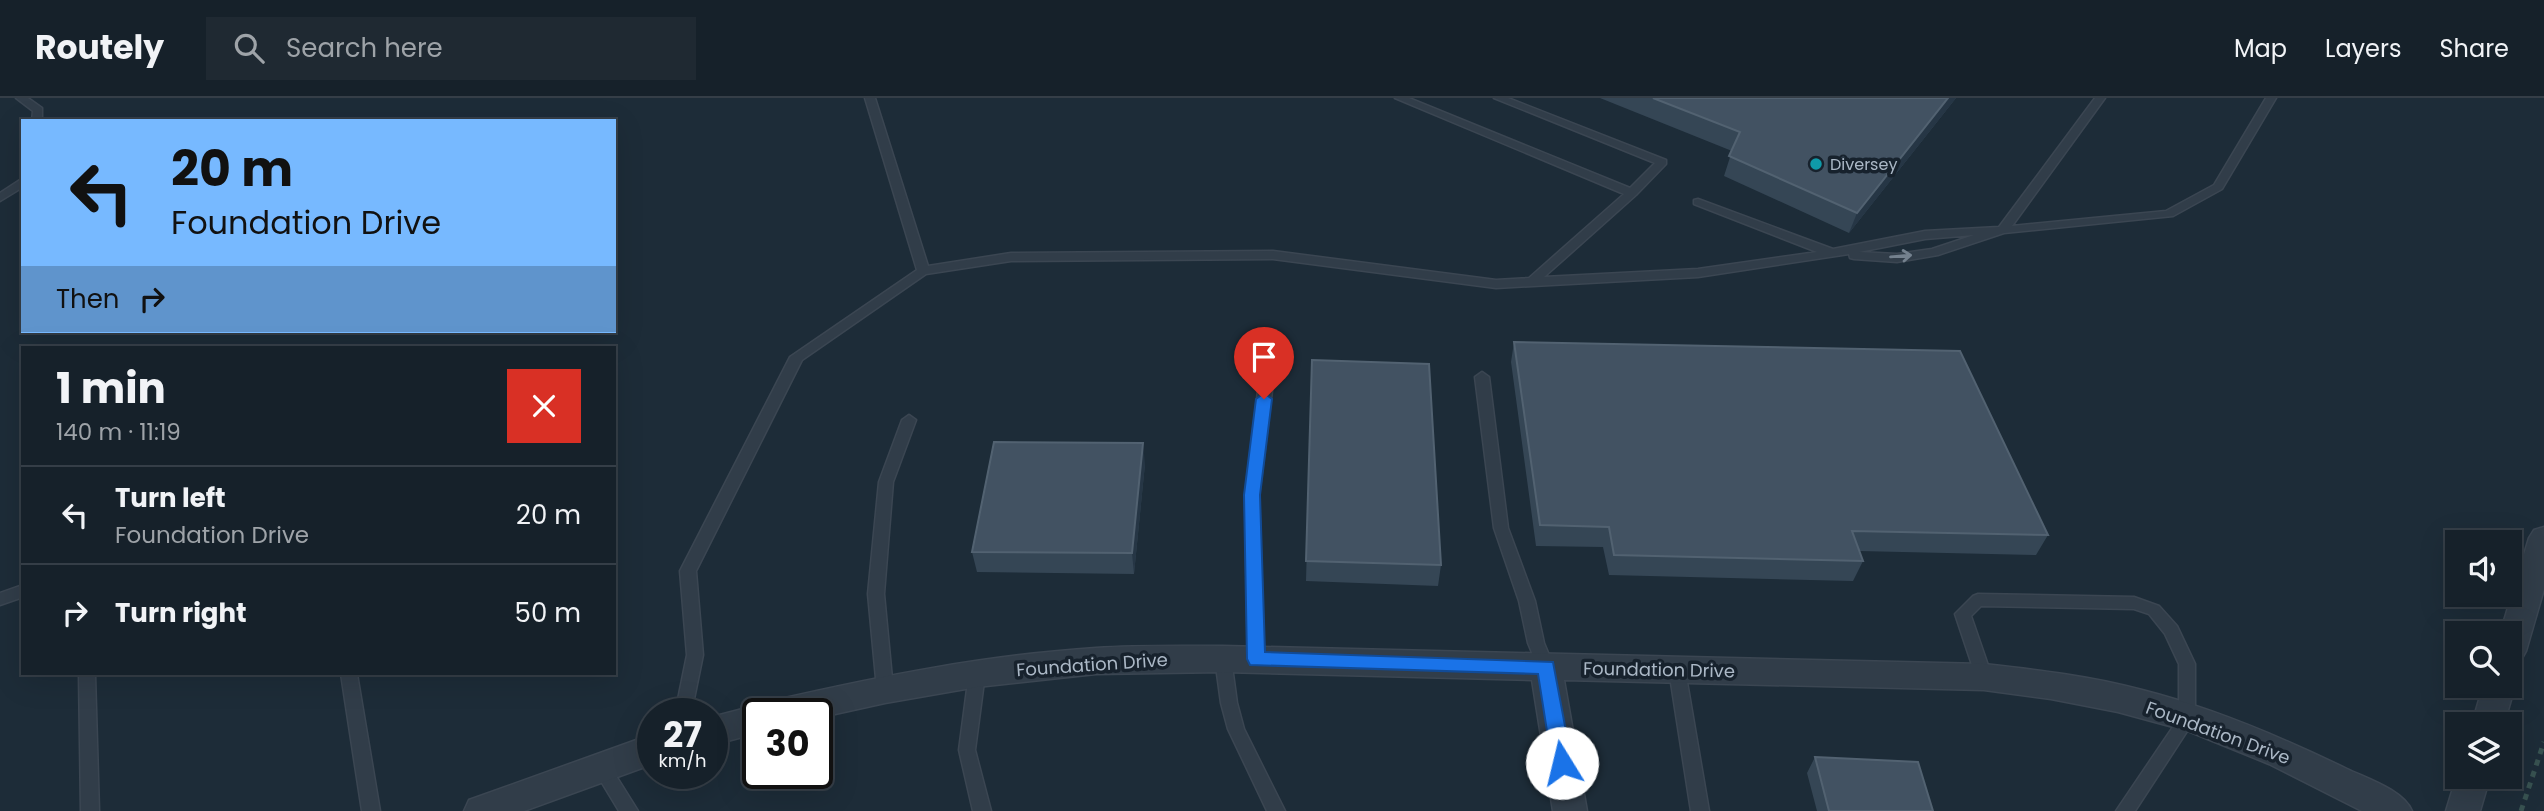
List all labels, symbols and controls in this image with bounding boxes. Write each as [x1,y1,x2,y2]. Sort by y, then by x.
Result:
search box [206,17,696,80]
text: Routely [35,24,164,71]
icon: search [230,29,268,67]
text: Search here [286,30,443,66]
text: Map [2234,32,2287,65]
text: Layers [2325,32,2401,65]
text: Share [2439,32,2509,65]
text: 20 m [171,135,293,203]
icon: left [56,147,147,238]
place label: Diversey [1830,153,1897,176]
marker: Diversey [1808,156,1824,172]
text: Foundation Drive [171,200,441,245]
one-way arrow [1889,249,1912,262]
icon: right [133,280,171,318]
text: Then [56,281,119,317]
pin [1234,327,1294,399]
icon: arrive [1245,338,1283,376]
text: 1 min [56,359,166,418]
button: close [507,369,581,443]
text: 140 m · 11:19 [56,416,181,448]
text: Turn left [115,480,226,516]
icon: left [56,496,94,534]
text: 20 m [516,497,581,533]
text: Foundation Drive [115,519,309,551]
map controls [2445,530,2522,789]
button: sound [2445,530,2522,607]
icon: right [56,594,94,632]
text: Turn right [115,595,247,631]
text: 50 m [515,595,581,631]
button: search [2445,621,2522,698]
street label: Foundation Drive [1015,647,1169,682]
street label: Foundation Drive [1583,656,1735,683]
street label: Foundation Drive [2143,695,2294,770]
speed limit sign: 30 [742,698,833,789]
text: 27 [663,710,702,759]
button: layers [2445,712,2522,789]
position arrow [1525,726,1599,800]
text: km/h [659,748,706,773]

